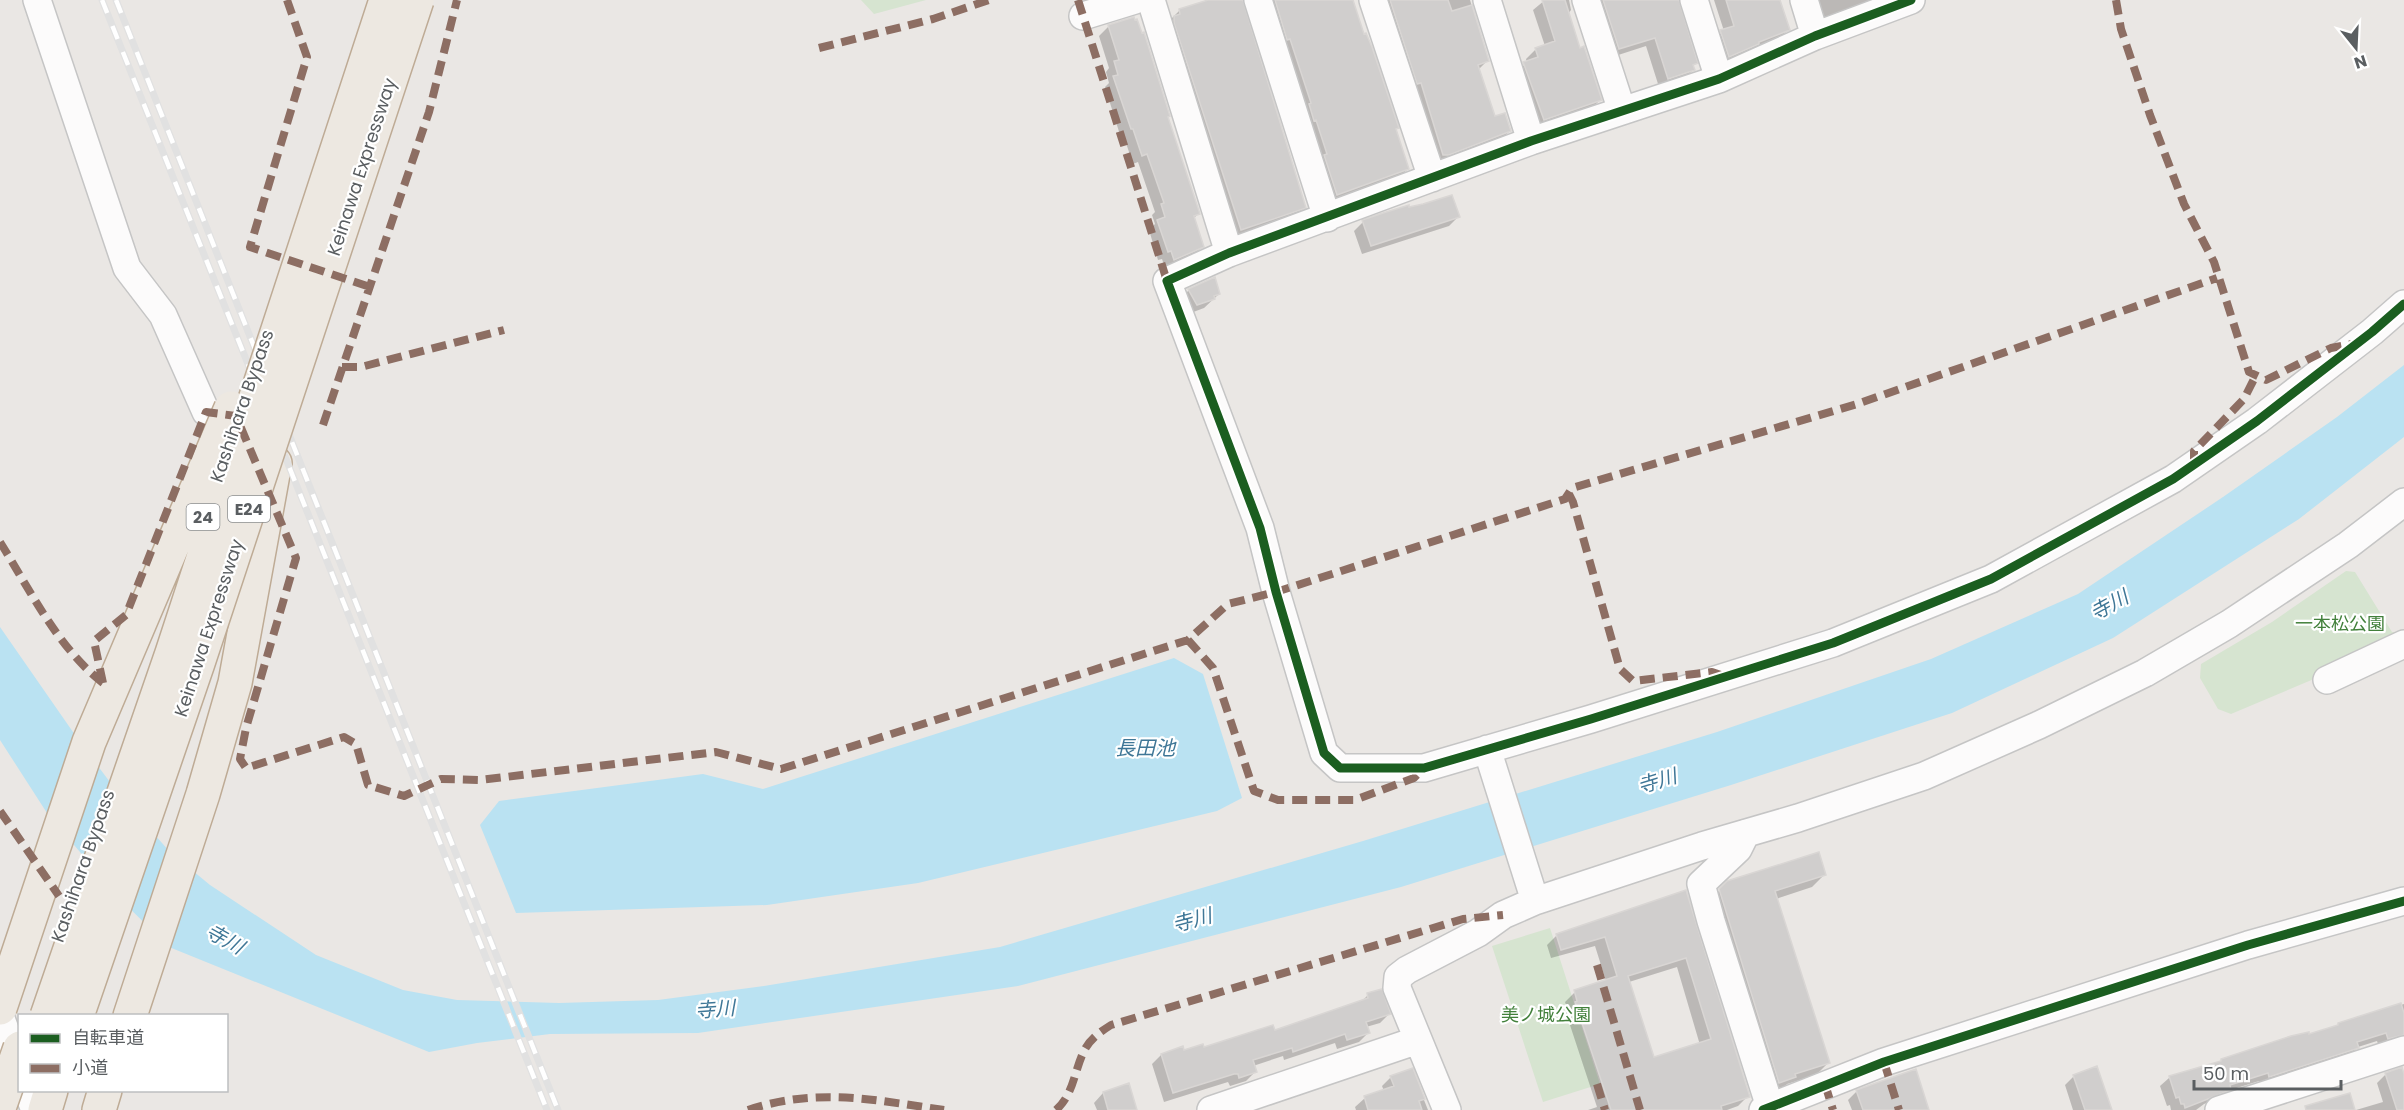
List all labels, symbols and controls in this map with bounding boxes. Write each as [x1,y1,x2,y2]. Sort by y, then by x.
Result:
north arrow [2326,18,2386,78]
text: N [2351,49,2370,75]
street label: Keinawa Expressway [321,75,402,259]
street label: Kashihara Bypass [204,326,279,486]
road number: E24 [228,496,270,522]
road number: 24 [186,504,220,530]
street label: Keinawa Expressway [168,536,249,720]
water label: 寺川 [2085,582,2135,627]
park label: 一本松公園 [2295,611,2385,636]
water label: 長田池 [1115,734,1177,762]
water label: 寺川 [1634,761,1682,800]
street label: Kashihara Bypass [45,786,120,946]
water label: 寺川 [1169,901,1217,939]
water label: 寺川 [201,917,251,962]
water label: 寺川 [694,993,738,1024]
park label: 美ノ城公園 [1501,1002,1591,1027]
legend [18,1014,228,1092]
text: 自転車道 [72,1025,144,1050]
scale bar [2194,1053,2341,1091]
text: 小道 [72,1055,108,1080]
text: 50 m [2203,1061,2249,1086]

